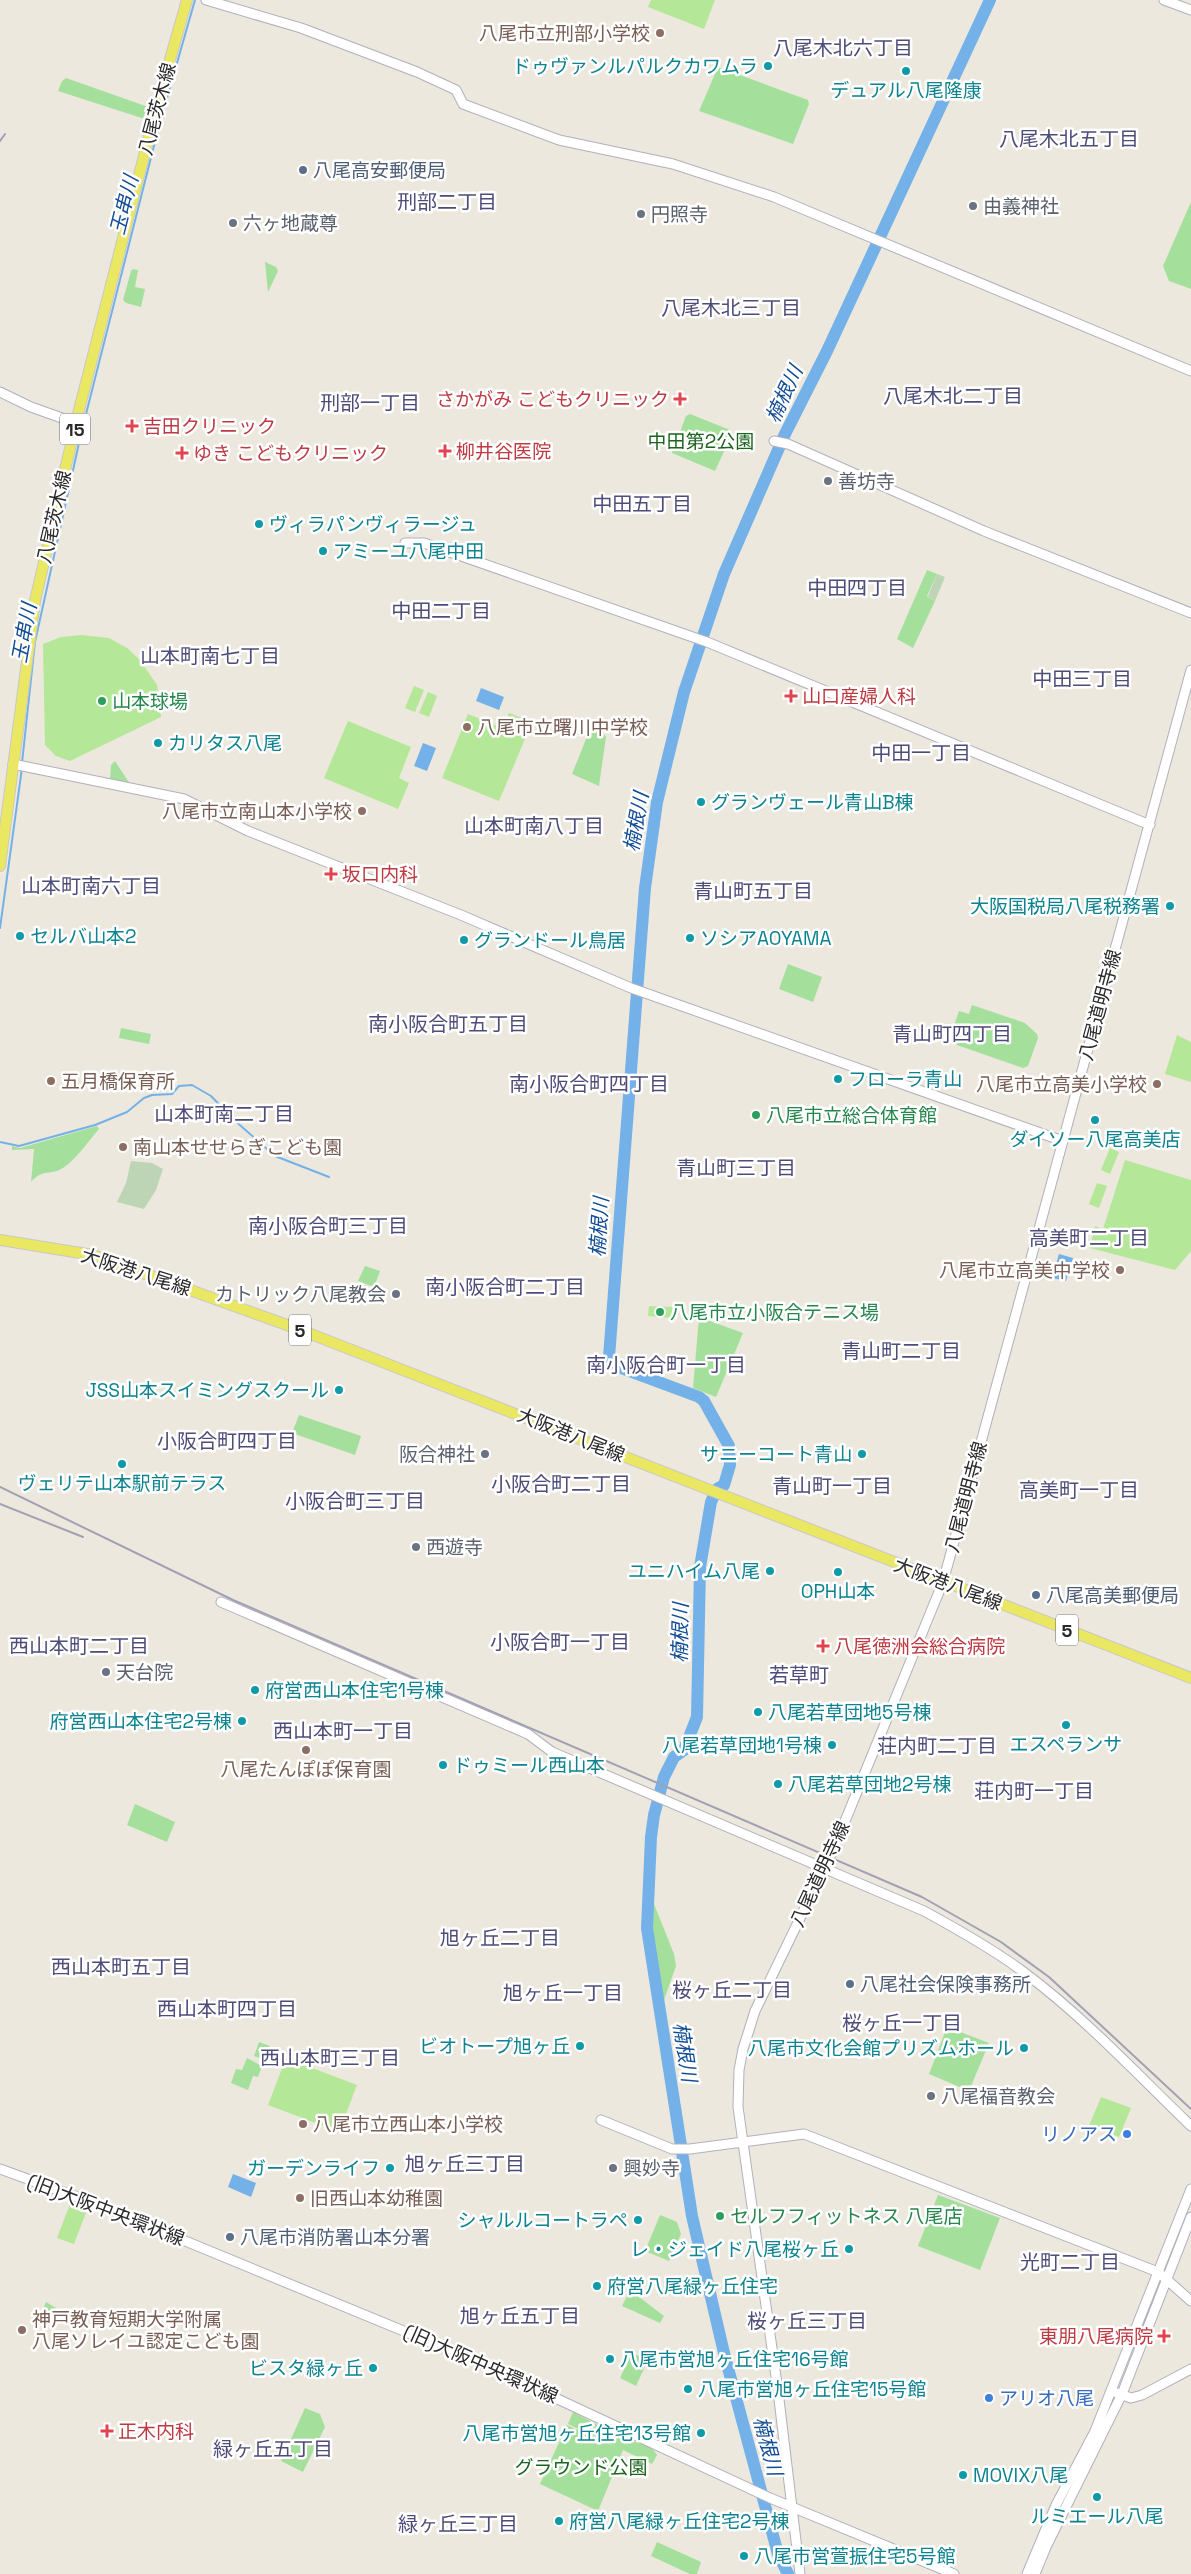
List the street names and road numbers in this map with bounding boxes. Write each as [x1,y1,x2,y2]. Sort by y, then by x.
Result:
street label: 八尾茨木線 [133,60,181,158]
road number: 15 [60,414,90,444]
street label: 八尾茨木線 [31,468,77,566]
street label: 八尾道明寺線 [1073,947,1127,1063]
street label: 大阪港八尾線 [78,1242,194,1302]
road number: 5 [289,1314,311,1346]
street label: 大阪港八尾線 [513,1402,629,1468]
street label: 八尾道明寺線 [939,1439,993,1555]
street label: 大阪港八尾線 [890,1552,1006,1616]
road number: 5 [1056,1614,1078,1646]
street label: 八尾道明寺線 [785,1817,855,1931]
street label: (旧)大阪中央環状線 [24,2169,188,2251]
street label: (旧)大阪中央環状線 [400,2319,562,2409]

